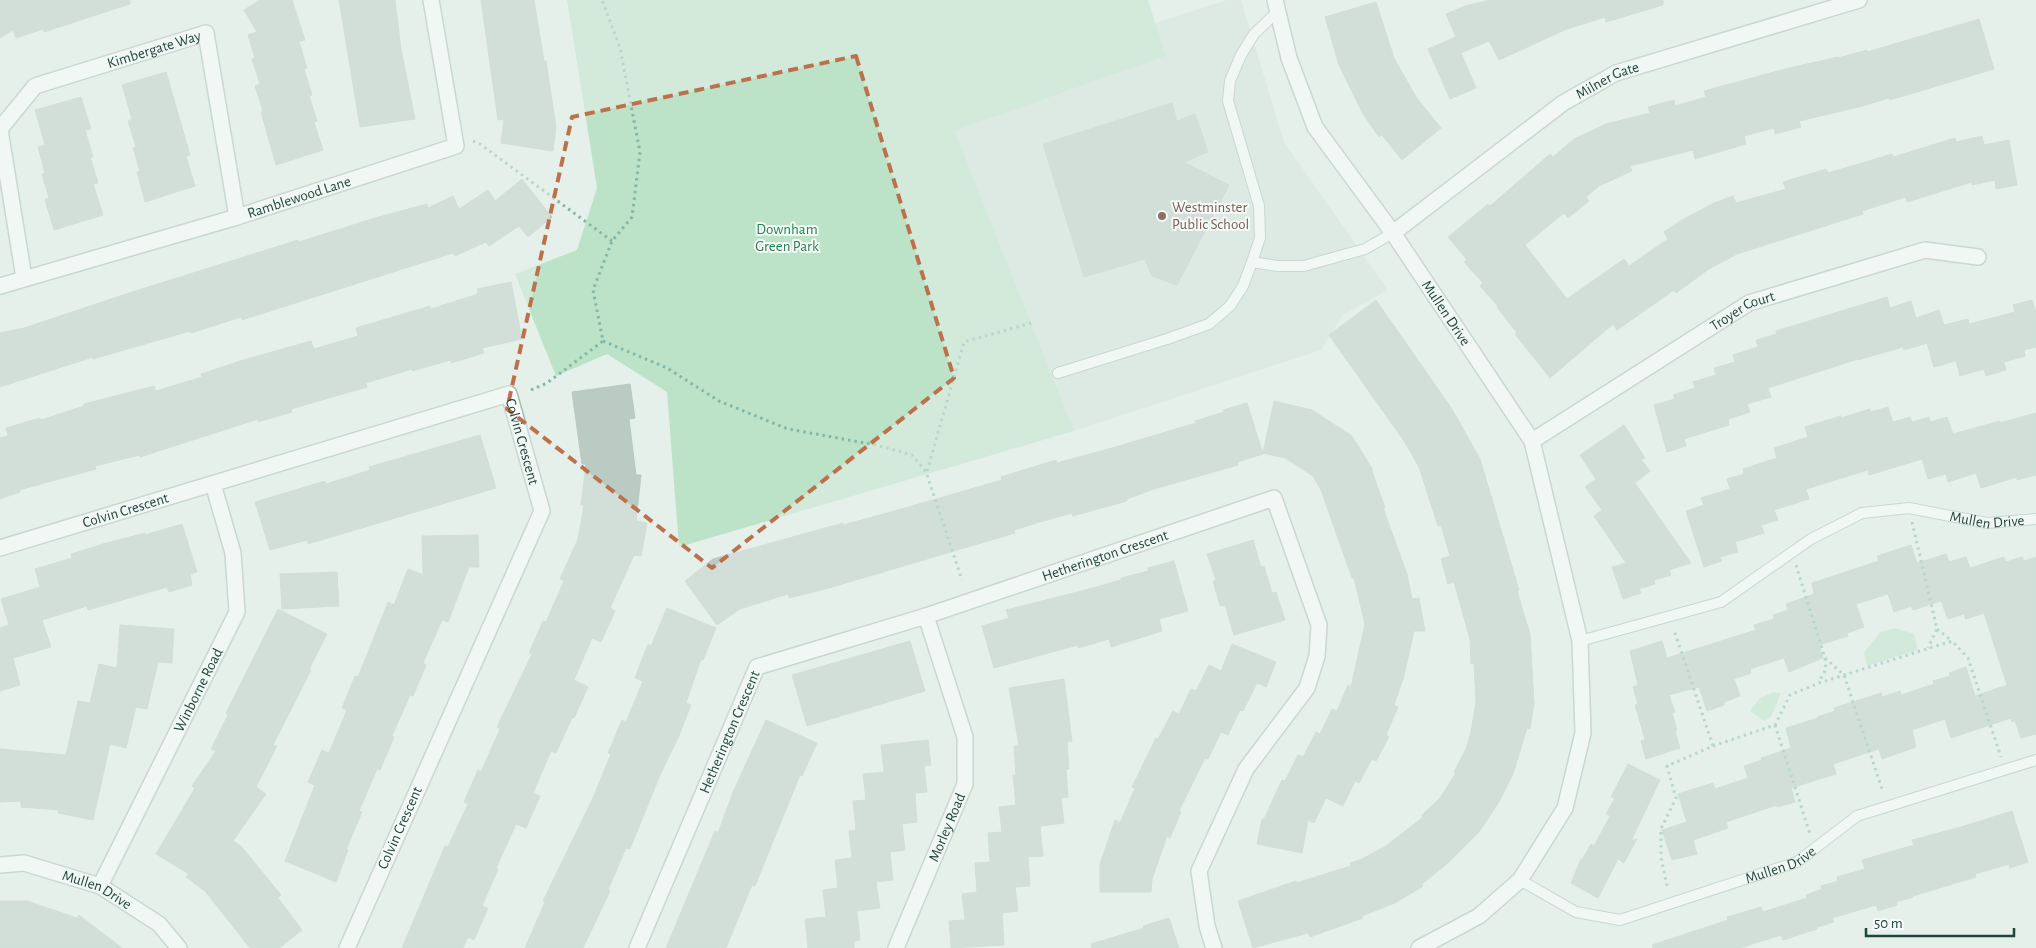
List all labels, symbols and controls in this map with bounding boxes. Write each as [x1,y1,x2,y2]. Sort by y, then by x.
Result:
street label: Kimbergate Way [105,27,203,71]
street label: Milner Gate [1573,59,1641,102]
street label: Ramblewood Lane [245,173,353,221]
place label: Westminster Public School [1172,200,1249,232]
marker: Westminster Public School [1156,210,1168,222]
park label: Downham Green Park [755,222,819,254]
street label: Mullen Drive [1419,277,1473,348]
street label: Troyer Court [1707,288,1777,333]
street label: Colvin Crescent [503,397,542,486]
street label: Colvin Crescent [81,490,170,530]
street label: Mullen Drive [1949,509,2025,531]
street label: Hetherington Crescent [1040,527,1170,584]
street label: Winborne Road [171,646,225,734]
street label: Hetherington Crescent [696,668,762,796]
street label: Colvin Crescent [375,784,425,872]
street label: Morley Road [926,790,968,864]
street label: Mullen Drive [1743,843,1818,886]
street label: Mullen Drive [60,868,134,912]
scale bar [1866,906,2014,938]
text: 50 m [1874,916,1903,931]

